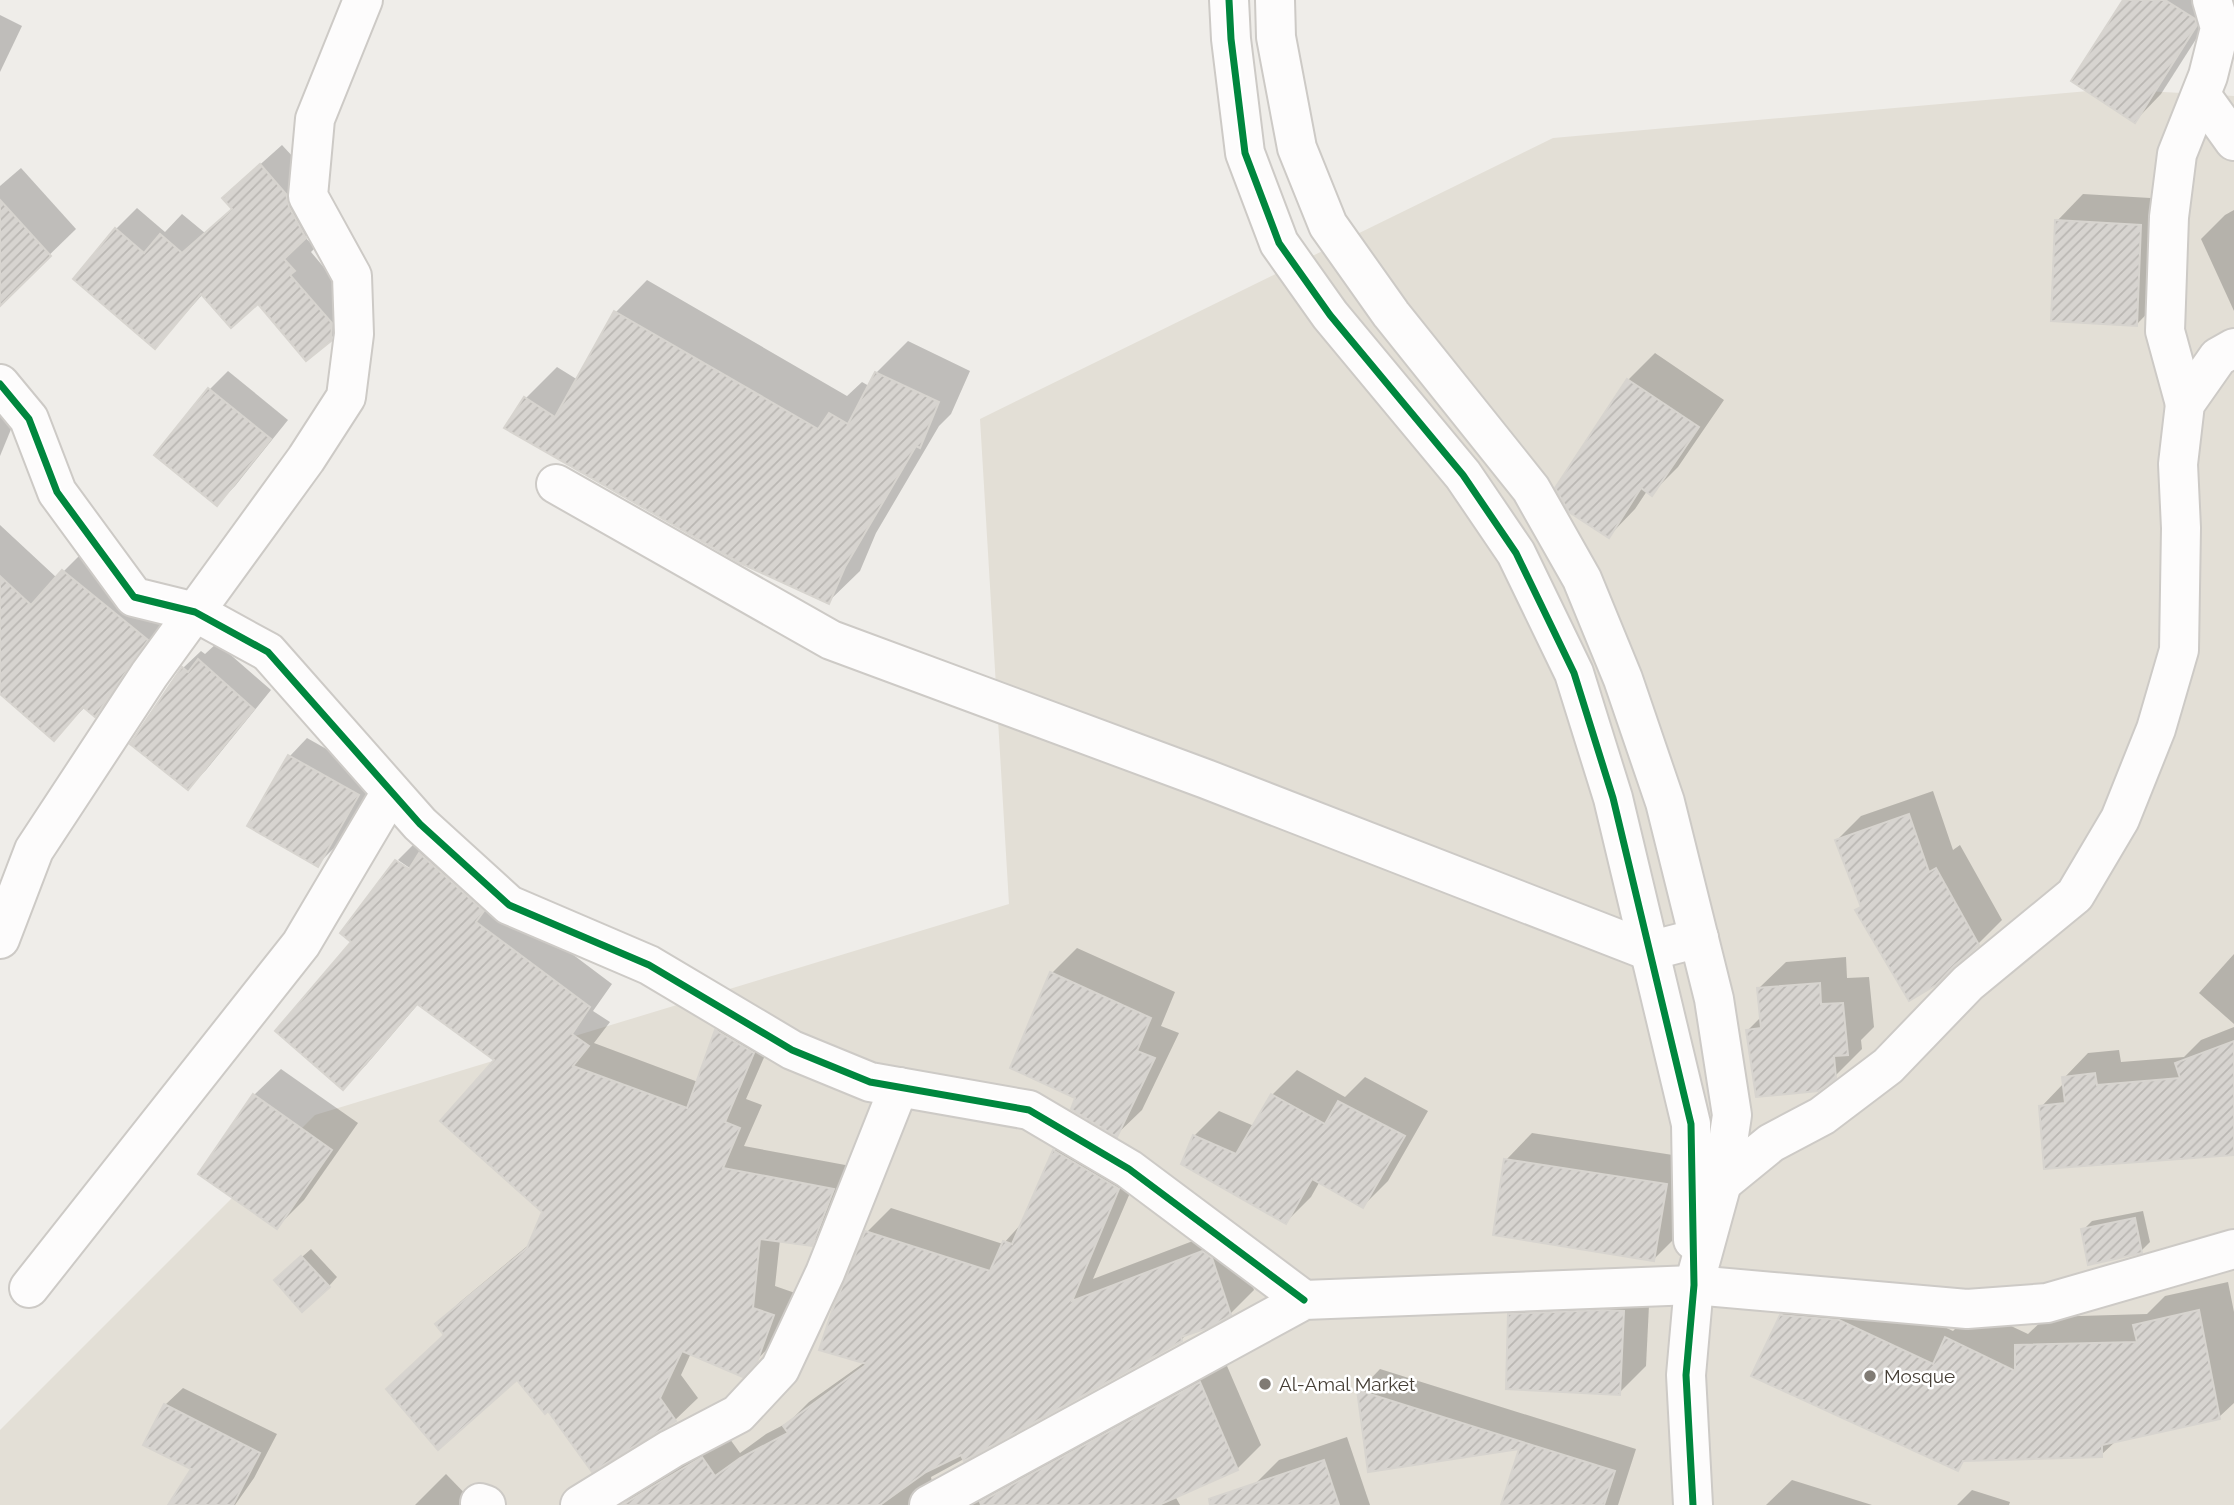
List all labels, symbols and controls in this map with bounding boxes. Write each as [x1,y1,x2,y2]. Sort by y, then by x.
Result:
place label: Mosque [1884,1365,1955,1387]
marker: Mosque [1862,1368,1878,1384]
place label: Al-Amal Market [1279,1373,1416,1395]
marker: Al-Amal Market [1257,1376,1273,1392]

